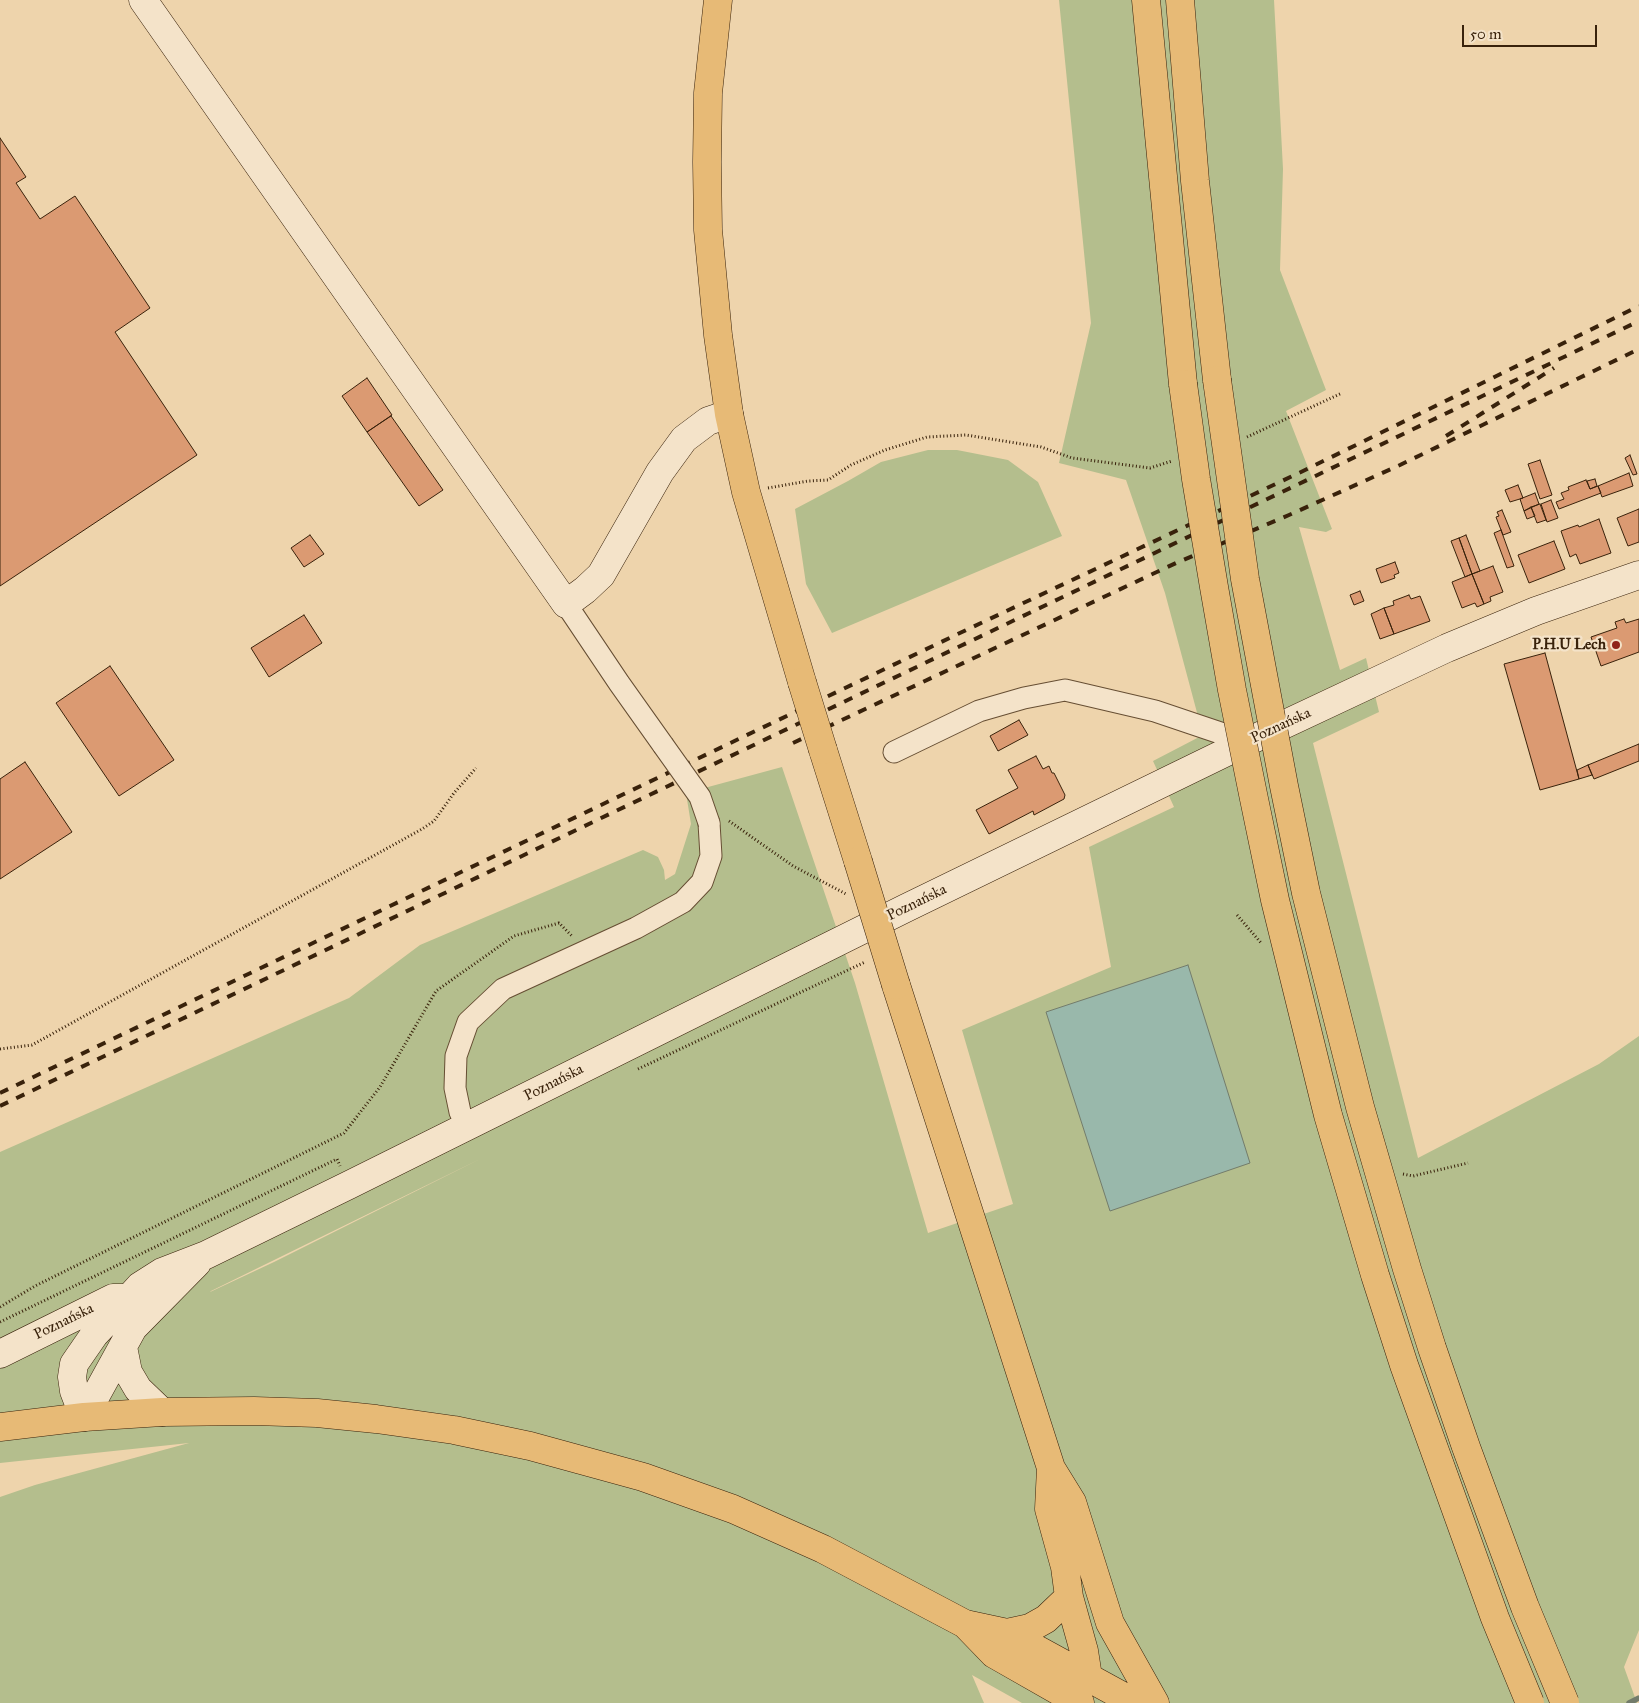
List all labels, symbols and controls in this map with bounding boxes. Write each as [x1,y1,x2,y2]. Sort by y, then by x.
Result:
scale bar [1464,15,1599,47]
text: 50 m [1470,25,1502,43]
place label: P.H.U Lech [1532,636,1606,654]
marker: P.H.U Lech [1610,639,1622,651]
street label: Poznańska [1248,704,1314,748]
street label: Poznańska [884,881,950,925]
street label: Poznańska [521,1060,587,1106]
street label: Poznańska [31,1300,97,1344]

